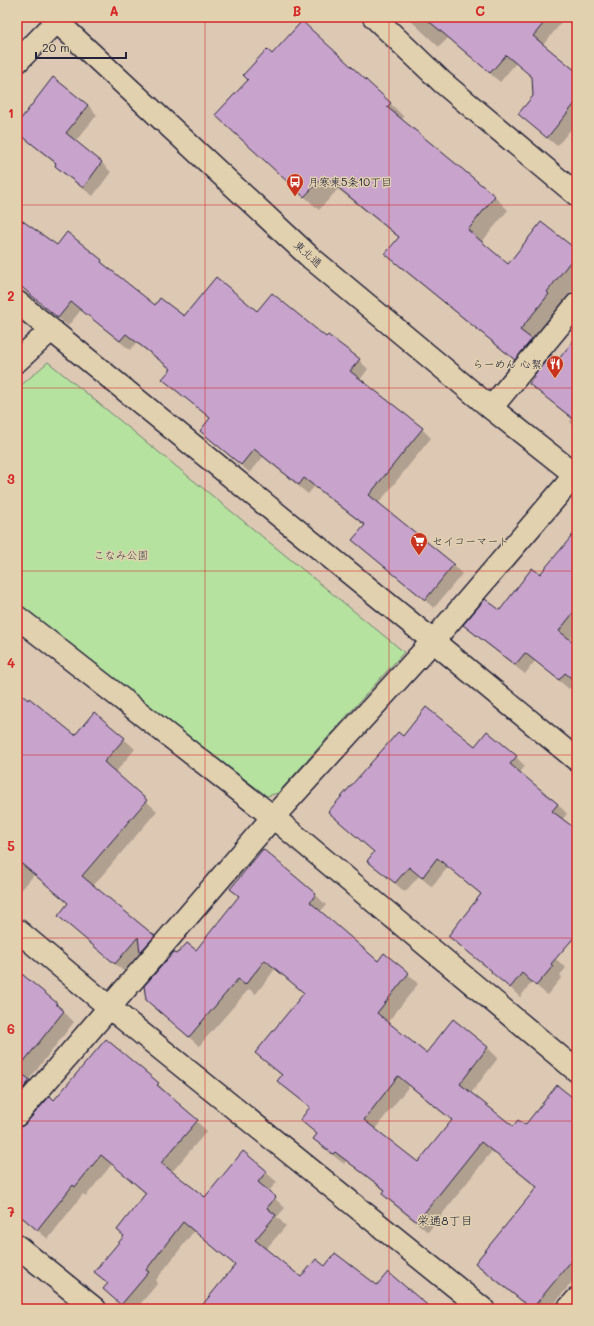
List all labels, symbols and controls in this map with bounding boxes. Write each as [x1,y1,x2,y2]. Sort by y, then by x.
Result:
text: A [109,2,119,19]
text: B [293,2,302,19]
text: C [475,2,485,19]
scale bar [36,34,126,60]
text: 20 m [42,39,70,55]
text: 1 [8,104,14,121]
bus stop icon: 月寒東5条10丁目 [285,172,305,197]
place label: 月寒東5条10丁目 [308,174,392,189]
street label: 東北通 [291,237,326,270]
text: 2 [7,287,15,304]
restaurant icon: らーめん 心繋 [545,354,565,379]
place label: らーめん 心繋 [472,356,542,371]
text: 3 [7,470,15,487]
supermarket icon: セイコーマート [409,531,429,556]
place label: セイコーマート [432,533,509,548]
park label: こなみ公園 [94,547,149,562]
text: 4 [7,654,15,671]
text: 5 [7,837,15,854]
text: 6 [7,1020,15,1037]
text: 7 [7,1203,15,1220]
district label: 栄通8丁目 [417,1212,473,1228]

